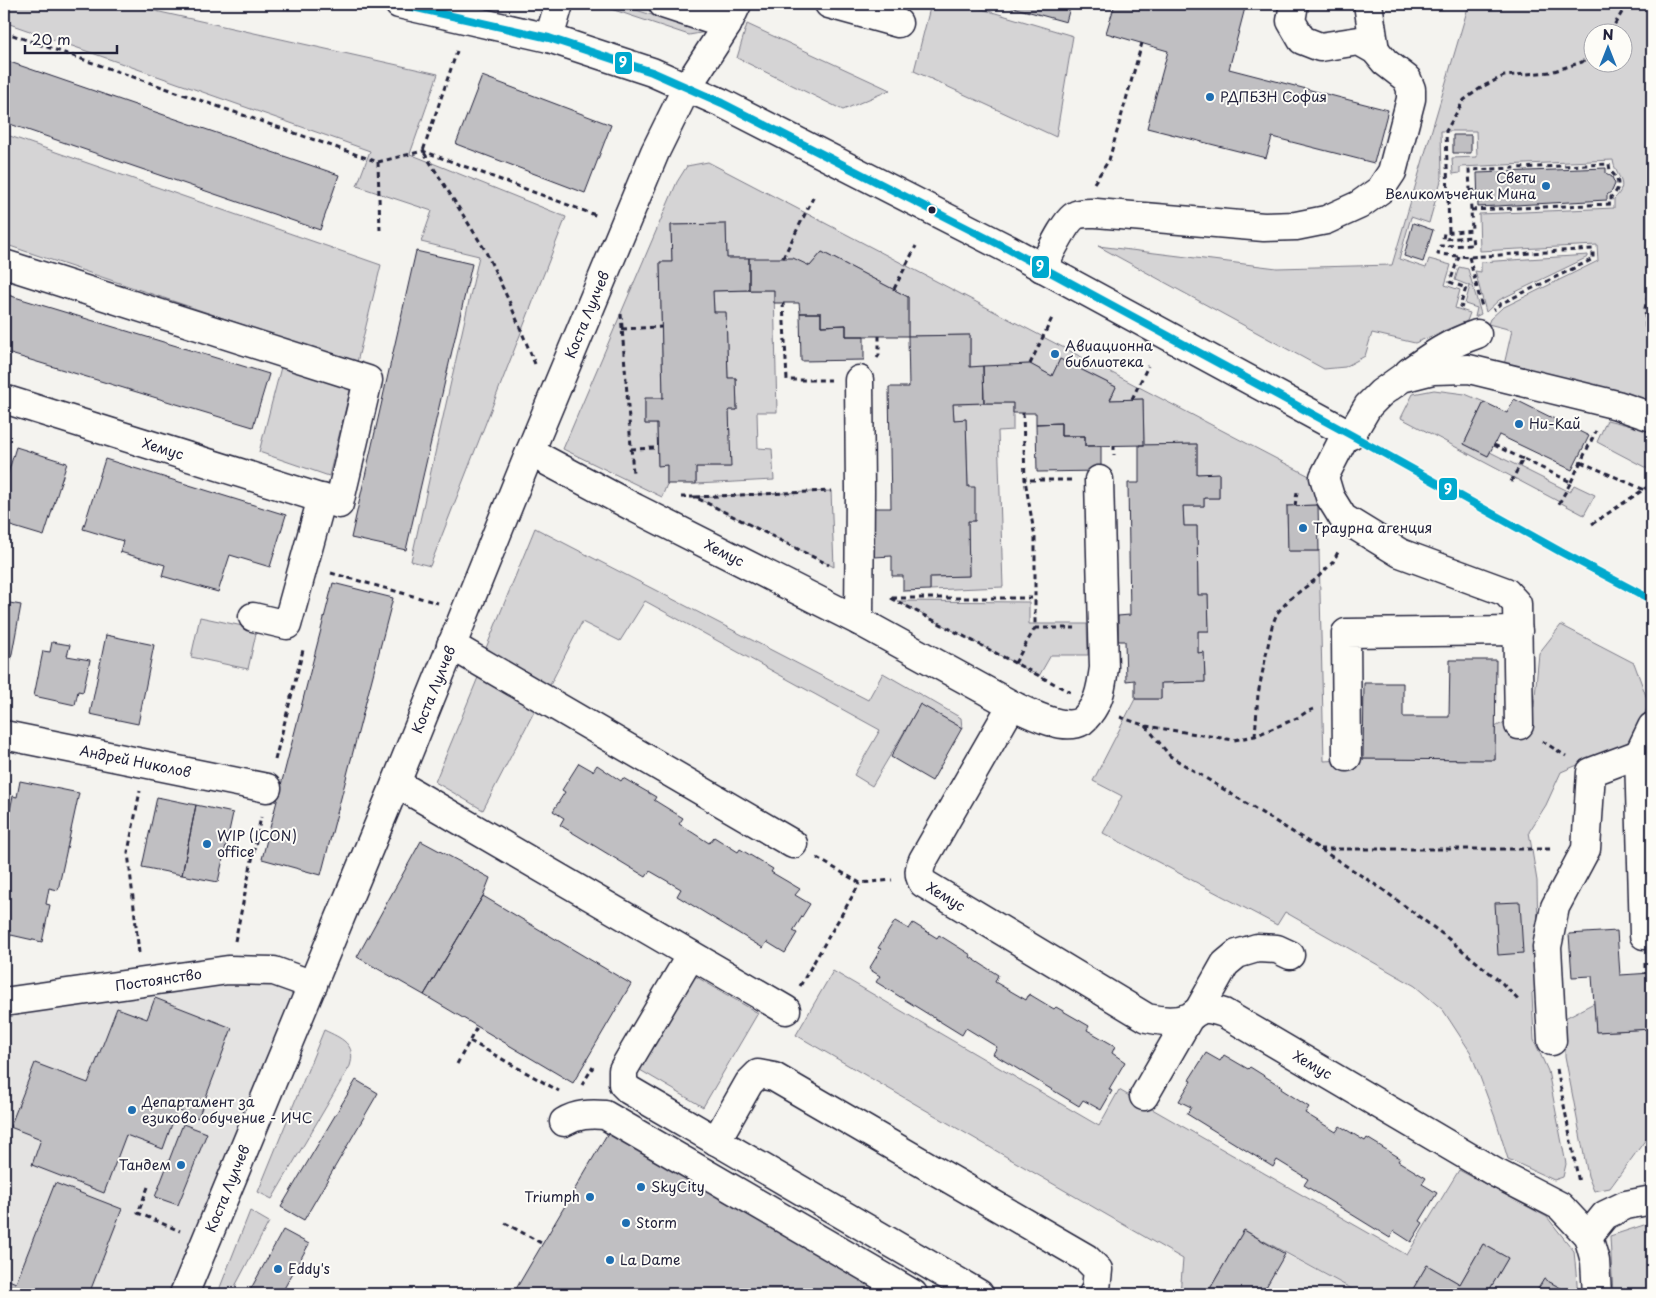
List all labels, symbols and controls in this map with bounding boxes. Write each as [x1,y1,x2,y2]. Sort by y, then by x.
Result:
scale bar [25,22,118,54]
north arrow [1584,22,1634,72]
text: N [1602,24,1614,45]
text: 20 m [32,27,71,50]
line badge: 9 [614,51,633,75]
text: 9 [619,51,627,72]
place label: РДПБЗН София [1220,86,1327,107]
marker: РДПБЗН София [1204,91,1216,103]
place label: Свети Великомъченик Мина [1385,167,1536,204]
marker: Свети Великомъченик Мина [1540,180,1552,192]
unlabelled marker [927,205,937,215]
line badge: 9 [1031,255,1050,279]
text: 9 [1036,255,1044,276]
street label: Коста Лулчев [559,268,614,361]
place label: Авиационна библиотека [1065,335,1153,372]
marker: Авиационна библиотека [1049,348,1061,360]
place label: Ни-Кай [1529,413,1581,434]
marker: Ни-Кай [1513,418,1525,430]
street label: Хемус [140,432,186,465]
line badge: 9 [1438,477,1458,501]
text: 9 [1444,478,1452,499]
place label: Траурна агенция [1313,517,1432,538]
marker: Траурна агенция [1297,522,1309,534]
street label: Хемус [701,534,748,571]
street label: Коста Лулчев [406,643,460,736]
street label: Андрей Николов [78,740,193,782]
place label: WIP (ICON) office [217,825,297,862]
marker: WIP (ICON) office [201,838,213,850]
street label: Хемус [923,876,970,916]
street label: Постоянство [114,963,203,996]
street label: Хемус [1289,1045,1336,1084]
place label: Департамент за езиково обучение - ИЧС [141,1091,313,1128]
marker: Департамент за езиково обучение - ИЧС [126,1104,138,1116]
street label: Коста Лулчев [200,1142,255,1235]
place label: Тандем [119,1154,171,1175]
marker: Тандем [175,1159,187,1171]
place label: SkyCity [651,1176,705,1197]
marker: SkyCity [635,1181,647,1193]
place label: Triumph [524,1186,580,1207]
marker: Triumph [584,1191,596,1203]
place label: Storm [636,1212,677,1233]
marker: Storm [620,1217,632,1229]
place label: La Dame [620,1249,680,1270]
marker: La Dame [604,1254,616,1266]
place label: Eddy's [288,1258,330,1279]
marker: Eddy's [272,1263,284,1275]

